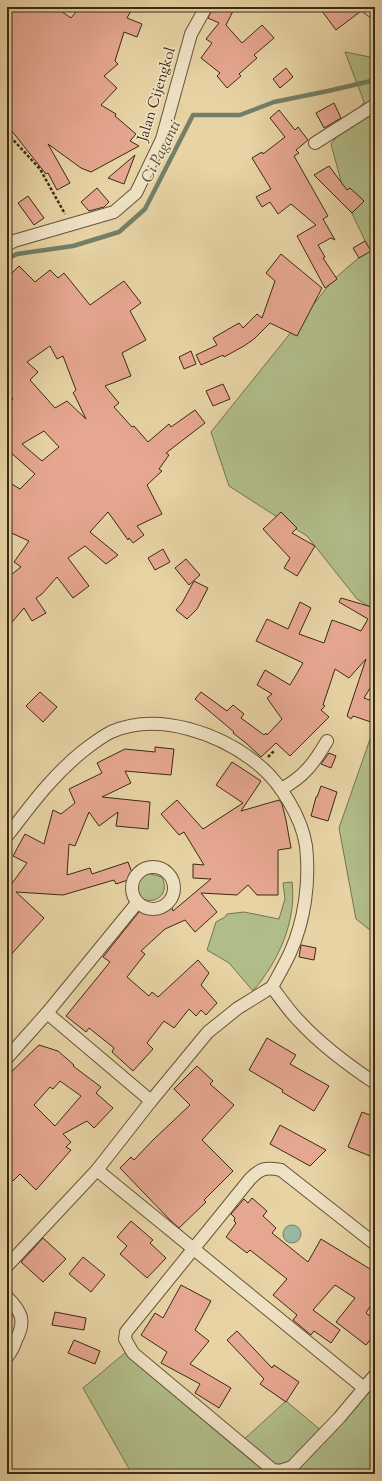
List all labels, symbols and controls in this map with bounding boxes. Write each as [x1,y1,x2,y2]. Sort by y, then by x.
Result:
street label: Jalan Cijengkol [133,45,182,145]
water label: Ci Paganti [137,117,188,187]

